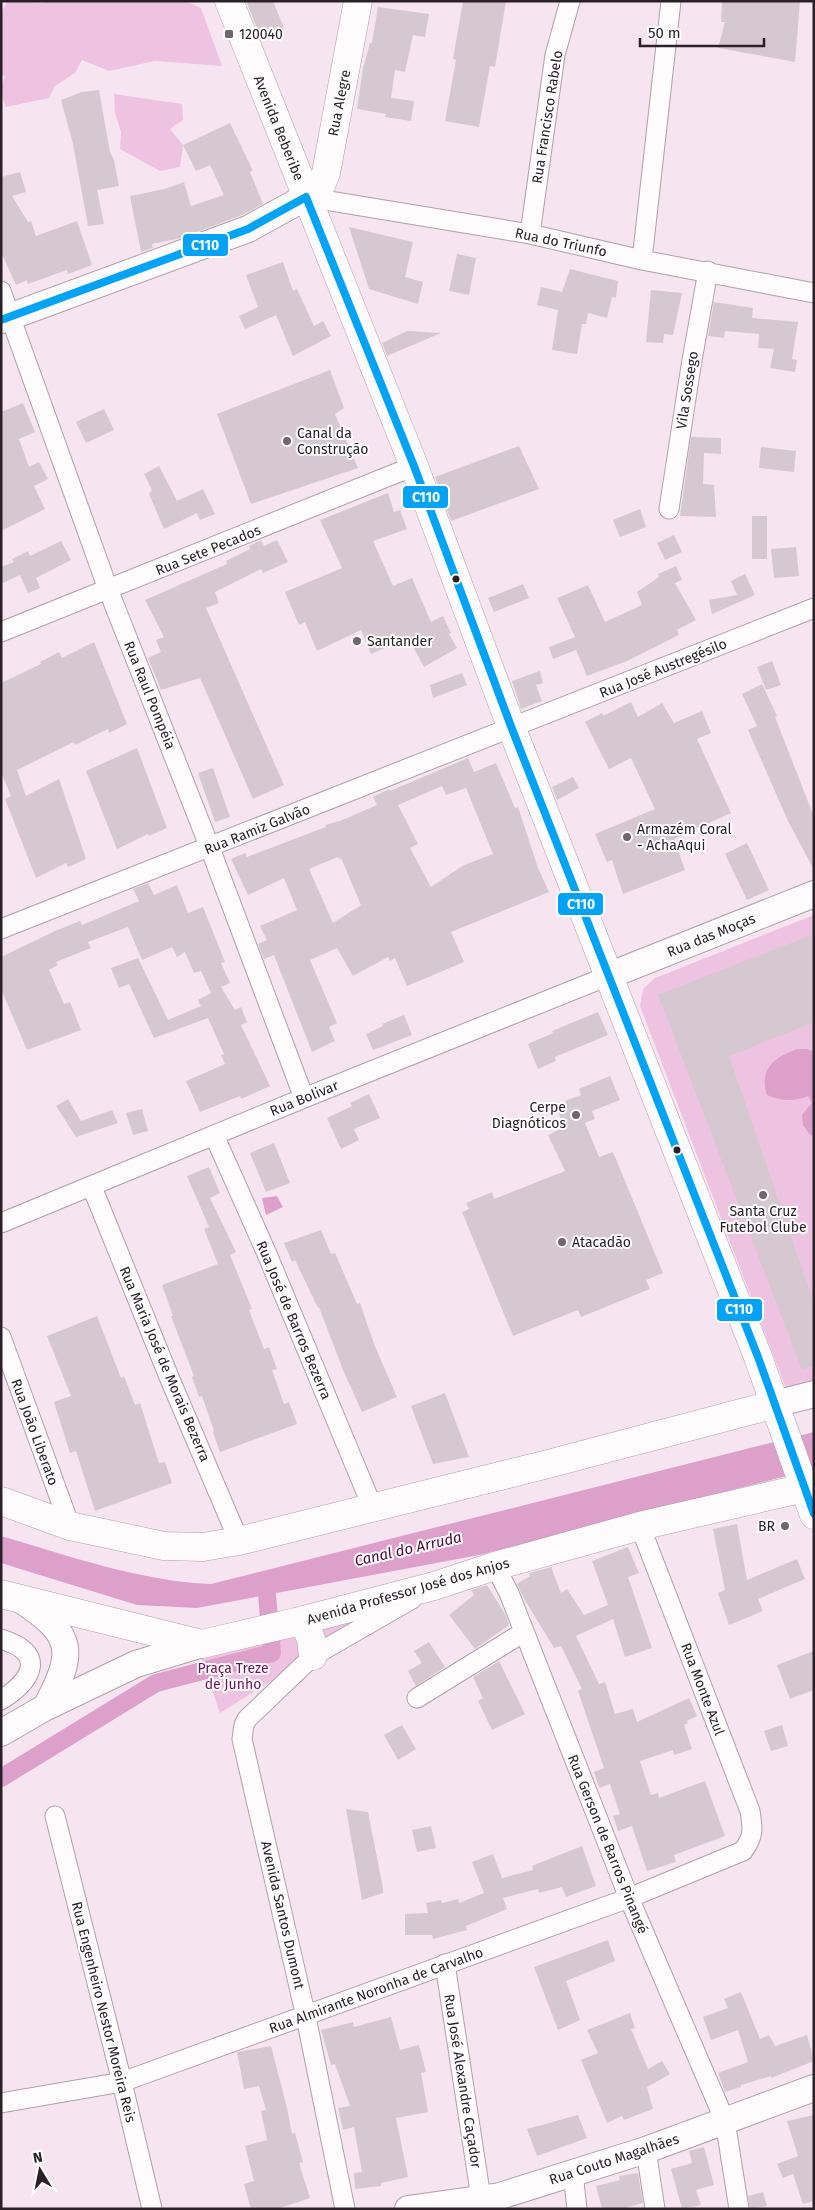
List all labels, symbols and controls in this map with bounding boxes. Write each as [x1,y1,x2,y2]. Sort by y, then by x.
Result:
scale bar [640,15,764,47]
text: 50 m [648,24,681,42]
place label: 120040 [239,26,283,43]
marker: 120040 [223,28,235,40]
street label: Rua Francisco Rabelo [529,49,566,185]
street label: Rua Alegre [325,68,354,138]
street label: Avenida Beberibe [250,73,307,183]
street label: Rua do Triunfo [513,224,608,261]
line badge: C110 [182,233,229,257]
text: C110 [191,237,219,254]
street label: Vila Sossego [673,350,702,430]
place label: Canal da Construção [297,425,368,458]
marker: Canal da Construção [281,435,293,447]
line badge: C110 [402,485,449,509]
text: C110 [412,489,440,506]
street label: Rua Sete Pecados [153,521,264,579]
unlabelled marker [451,574,461,584]
place label: Santander [367,633,433,650]
marker: Santander [351,635,363,647]
street label: Rua José Austregésilo [597,635,729,702]
street label: Rua Raul Pompéia [120,639,179,752]
street label: Rua Ramiz Galvão [202,801,312,858]
place label: Armazém Coral - AchaAqui [637,821,732,854]
marker: Armazém Coral - AchaAqui [621,831,633,843]
line badge: C110 [557,892,604,916]
text: C110 [567,896,595,913]
street label: Rua das Moças [665,910,758,961]
street label: Rua Bolivar [267,1077,341,1120]
place label: Cerpe Diagnóticos [492,1099,566,1132]
marker: Cerpe Diagnóticos [570,1109,582,1121]
unlabelled marker [672,1145,682,1155]
marker: Santa Cruz Futebol Clube [757,1189,769,1201]
place label: Santa Cruz Futebol Clube [719,1203,807,1236]
place label: Atacadão [572,1234,631,1251]
marker: Atacadão [556,1236,568,1248]
street label: Rua José de Barros Bezerra [252,1238,335,1402]
street label: Rua Maria José de Morais Bezerra [116,1264,214,1464]
line badge: C110 [716,1298,763,1322]
text: C110 [725,1301,753,1318]
street label: Rua João Liberato [7,1377,62,1488]
place label: BR [758,1518,776,1535]
marker: BR [779,1520,791,1532]
water label: Canal do Arruda [353,1528,463,1570]
street label: Avenida Professor José dos Anjos [305,1554,512,1629]
street label: Rua Monte Azul [677,1641,728,1738]
park label: Praça Treze de Junho [197,1660,269,1693]
street label: Rua Gerson de Barros Pinangé [564,1752,651,1936]
street label: Avenida Santos Dumont [257,1839,308,1992]
street label: Rua Engenheiro Nestor Moreira Reis [68,1900,139,2125]
street label: Rua Almirante Noronha de Carvalho [267,1944,486,2037]
street label: Rua José Alexandre Caçador [440,1993,485,2170]
street label: Rua Couto Magalhães [547,2130,682,2188]
north arrow [15,2145,65,2195]
text: N [32,2149,44,2167]

